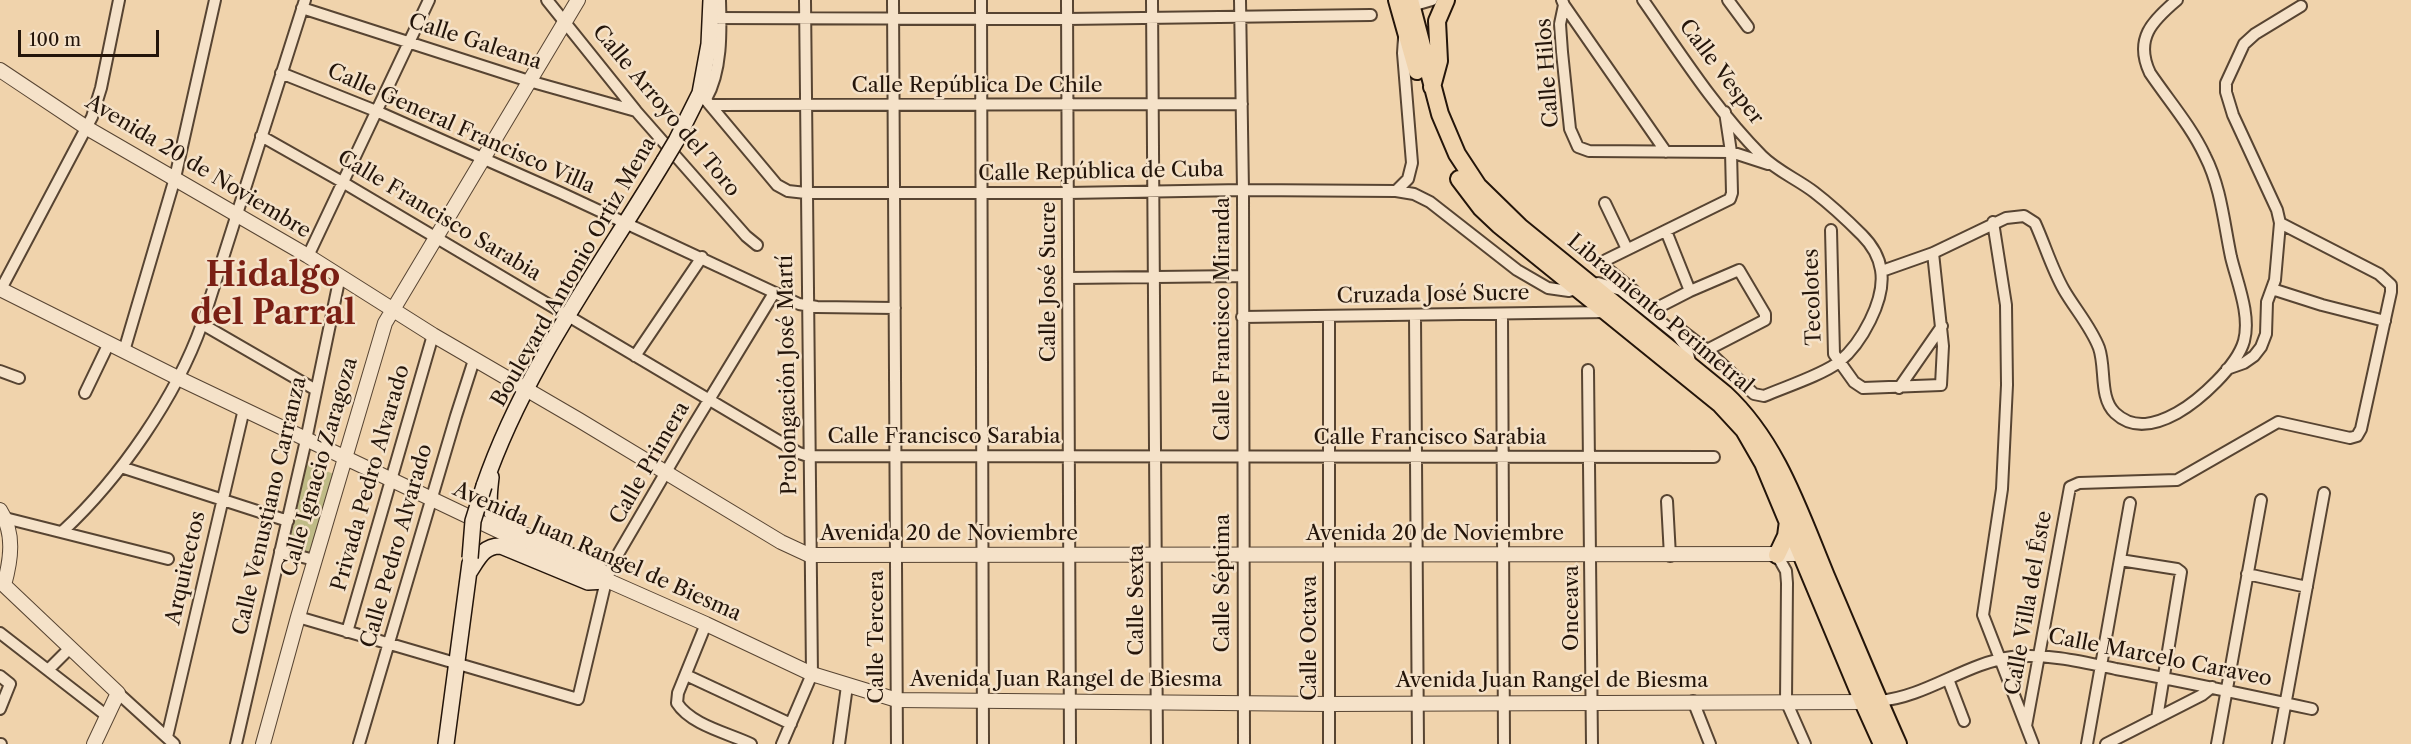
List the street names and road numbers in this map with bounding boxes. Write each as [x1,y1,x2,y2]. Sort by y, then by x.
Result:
street label: Calle Galeana [405,9,545,75]
street label: Calle Vesper [1673,15,1769,129]
street label: Calle Hilos [1532,17,1564,129]
street label: Calle Arroyo del Toro [587,20,745,202]
street label: Calle General Francisco Villa [323,59,599,199]
street label: Calle República De Chile [852,73,1102,99]
street label: Avenida 20 de Noviembre [81,90,315,244]
street label: Boulevard Antonio Ortiz Mena [486,133,662,411]
street label: Calle Francisco Sarabia [333,145,545,287]
street label: Calle República de Cuba [978,157,1224,187]
street label: Calle Francisco Miranda [1210,197,1236,441]
street label: Calle José Sucre [1036,202,1062,362]
street label: Libramiento Perimetral [1562,229,1758,399]
street label: Tecolotes [1799,248,1827,346]
street label: Prolongación José Martí [773,255,803,495]
street label: Cruzada José Sucre [1336,281,1530,309]
street label: Calle Ignacio Zaragoza [277,355,363,579]
street label: Privada Pedro Alvarado [327,362,415,594]
street label: Calle Venustiano Carranza [228,374,312,638]
street label: Calle Primera [605,397,695,529]
street label: Calle Francisco Sarabia [827,424,1061,450]
street label: Calle Francisco Sarabia [1313,425,1547,451]
street label: Calle Pedro Alvarado [356,441,438,651]
street label: Avenida Juan Rangel de Biesma [449,477,745,627]
street label: Arquitectos [161,509,211,627]
street label: Calle Villa del Éste [2000,509,2058,697]
street label: Calle Séptima [1210,514,1236,652]
street label: Avenida 20 de Noviembre [820,521,1078,547]
street label: Avenida 20 de Noviembre [1306,521,1564,547]
street label: Calle Sexta [1124,544,1150,656]
street label: Onceava [1559,565,1585,651]
street label: Calle Tercera [864,570,890,704]
street label: Calle Octava [1297,575,1323,701]
street label: Calle Marcelo Caraveo [2046,624,2274,692]
street label: Avenida Juan Rangel de Biesma [910,667,1222,693]
street label: Avenida Juan Rangel de Biesma [1396,668,1708,694]

